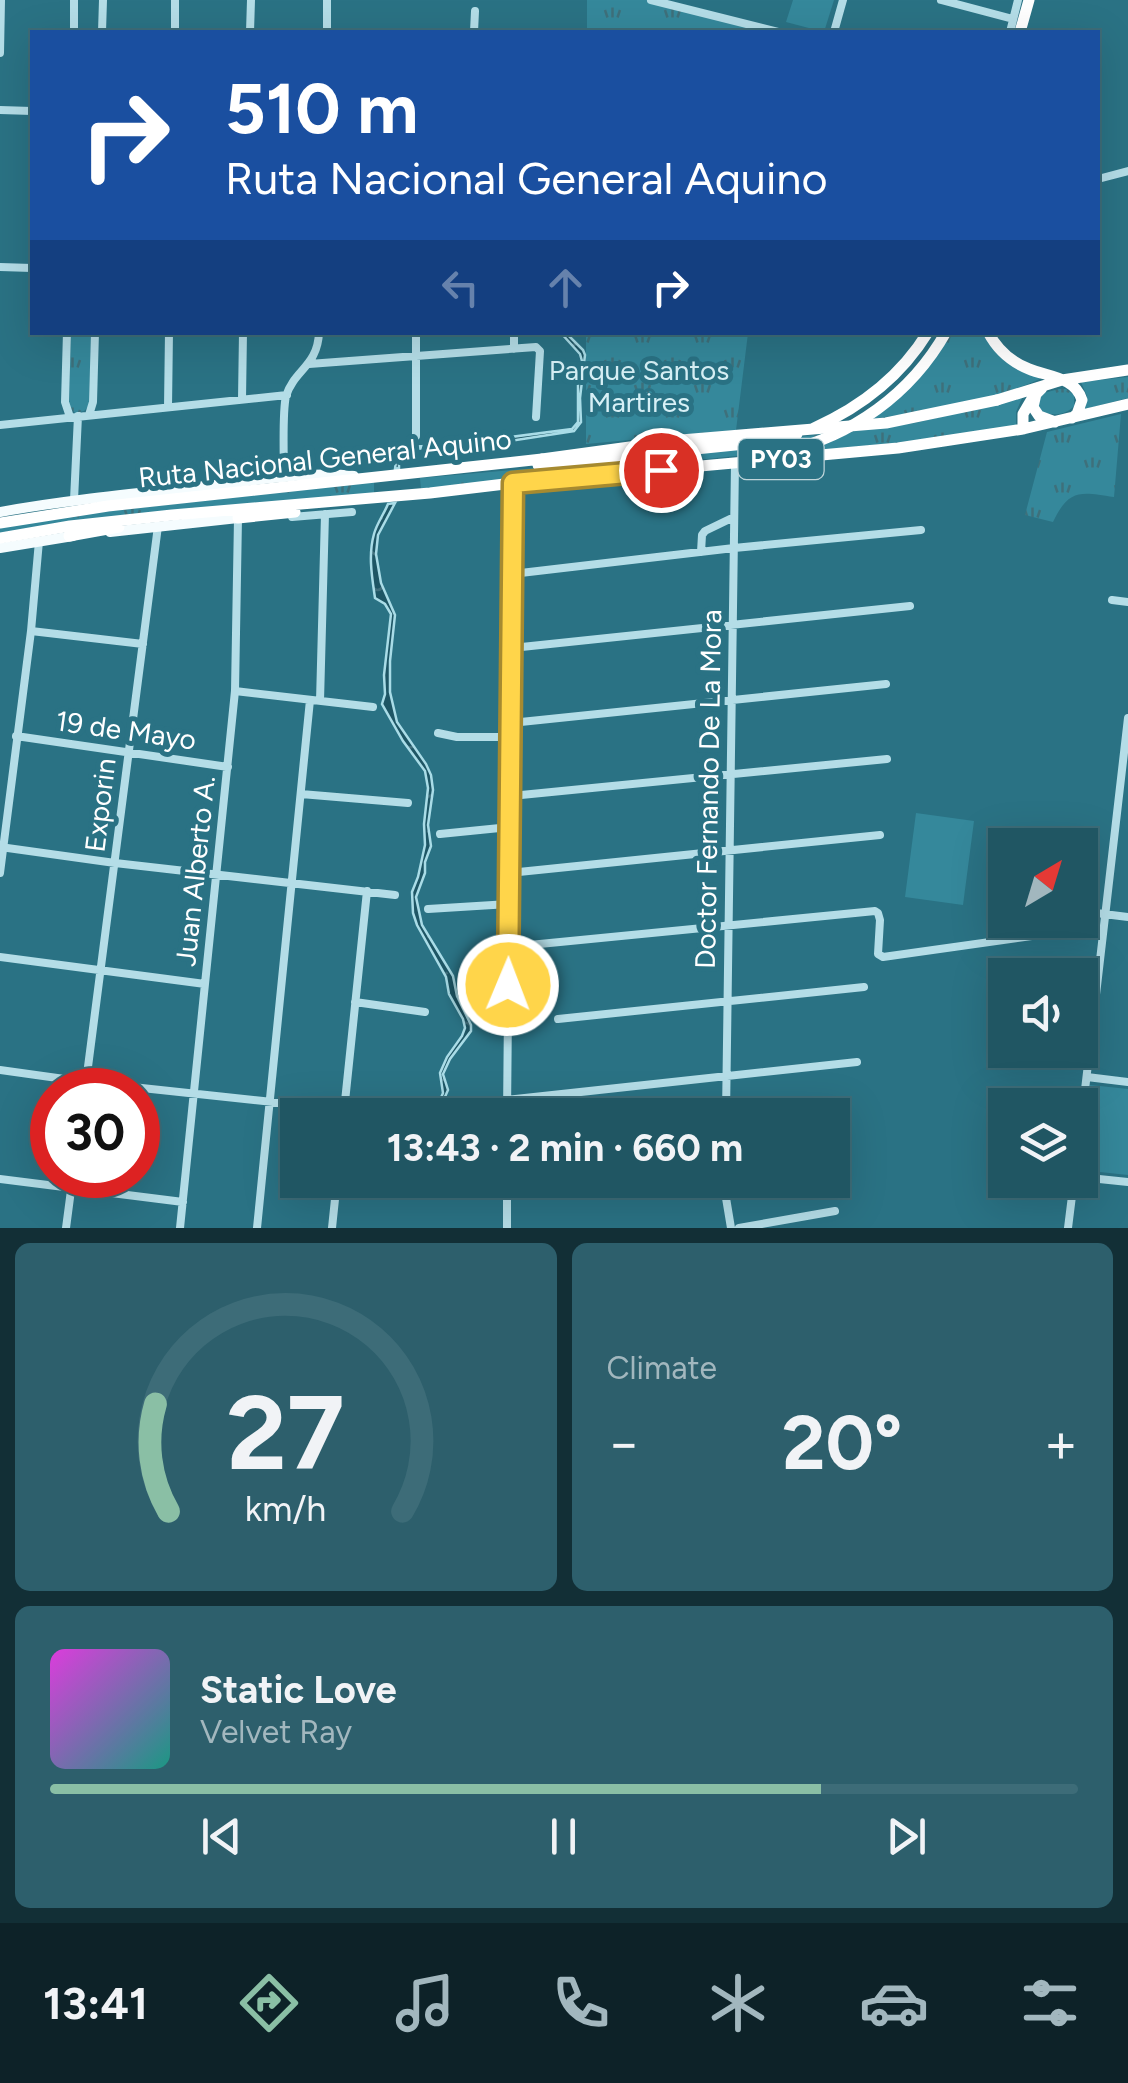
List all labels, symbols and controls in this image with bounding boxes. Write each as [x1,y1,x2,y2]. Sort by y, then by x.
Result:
text: 510 m [225,66,418,151]
icon: right [60,70,190,200]
text: Ruta Nacional General Aquino [225,151,828,205]
icon: left [433,260,488,315]
icon: ahead [538,260,593,315]
icon: right [643,260,698,315]
park label: Parque Santos Martires [549,353,729,419]
street label: Ruta Nacional General Aquino [137,421,513,495]
pin [619,428,704,513]
road number: PY03 [738,439,824,479]
icon: arrive [634,443,689,498]
street label: Doctor Fernando De La Mora [688,609,728,969]
street label: 19 de Mayo [54,703,198,757]
street label: Exporin [77,756,123,854]
street label: Juan Alberto A. [168,774,222,968]
north arrow [988,828,1098,938]
map controls [988,828,1098,1198]
position arrow [456,933,560,1037]
button: sound [988,958,1098,1068]
speed limit sign: 30 [30,1068,160,1198]
button: layers [988,1088,1098,1198]
text: 13:43 · 2 min · 660 m [387,1125,743,1171]
text: Climate [607,1349,717,1387]
text: 27 [227,1370,345,1495]
text: 20° [782,1398,902,1488]
text: − [607,1410,641,1476]
text: + [1044,1410,1078,1476]
text: km/h [245,1487,327,1530]
text: Static Love [200,1667,397,1713]
text: Velvet Ray [200,1713,352,1751]
icon: previous [194,1809,249,1864]
icon: pause [536,1809,591,1864]
icon: next [879,1809,934,1864]
icon: directions [234,1968,304,2038]
icon: music [390,1968,460,2038]
icon: phone [546,1968,616,2038]
icon: climate [703,1968,773,2038]
icon: car [859,1968,929,2038]
icon: filters [1015,1968,1085,2038]
text: 13:41 [43,1976,148,2030]

